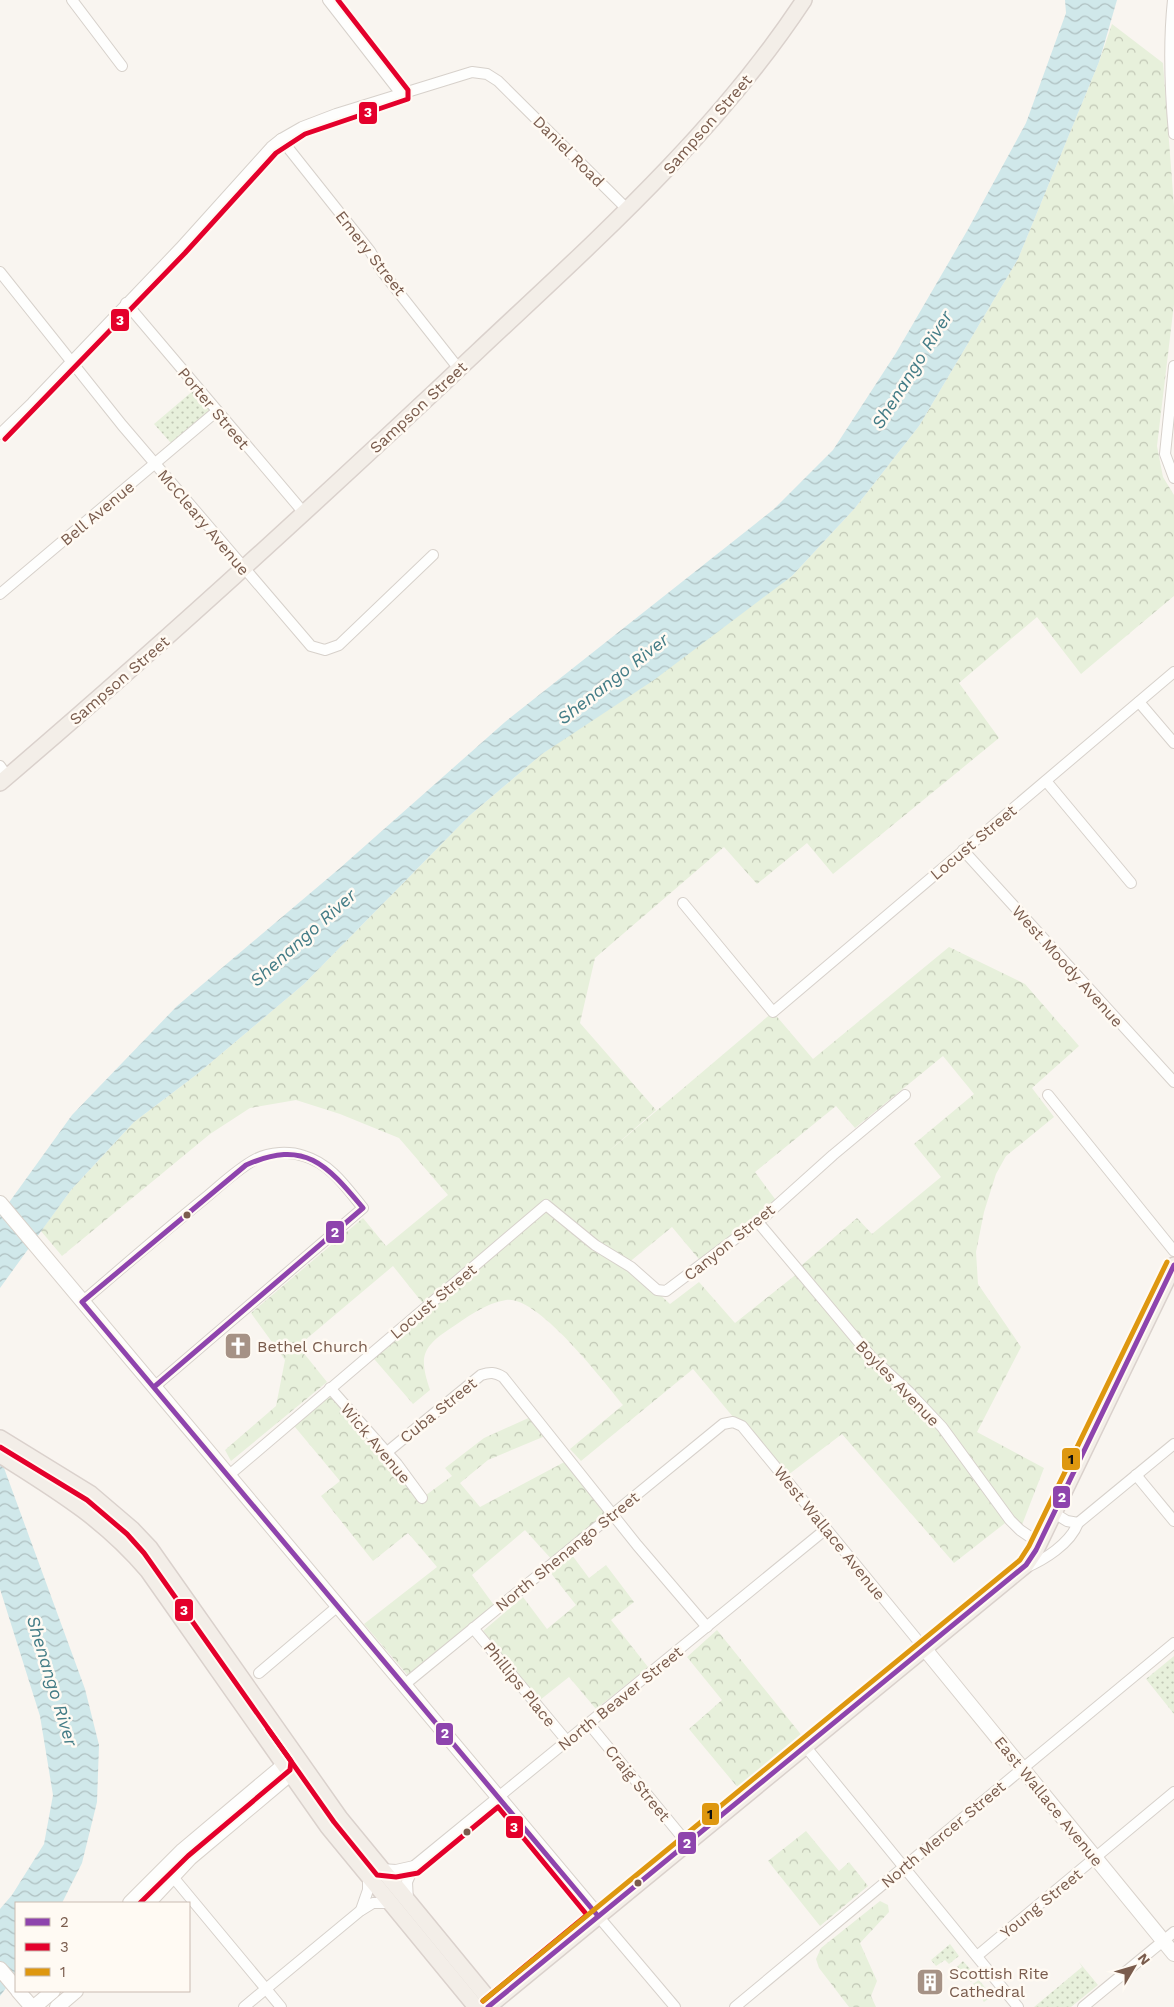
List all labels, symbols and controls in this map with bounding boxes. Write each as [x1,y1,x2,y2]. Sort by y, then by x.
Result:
street label: Sampson Street [659,70,756,178]
line badge: 3 [358,101,378,125]
text: 3 [364,104,372,120]
street label: Daniel Road [529,112,608,191]
street label: Emery Street [332,207,410,300]
water label: Shenango River [867,306,957,433]
line badge: 3 [110,308,130,332]
text: 3 [116,312,124,328]
street label: Sampson Street [366,357,471,457]
street label: Porter Street [174,364,254,453]
street label: McCleary Avenue [154,466,253,579]
street label: Bell Avenue [57,477,138,550]
water label: Shenango River [553,628,673,729]
street label: Sampson Street [66,632,173,729]
street label: Locust Street [926,801,1020,884]
water label: Shenango River [245,884,361,991]
street label: West Moody Avenue [1008,902,1127,1031]
street label: Canyon Street [680,1200,779,1285]
unlabelled marker [182,1210,192,1220]
line badge: 2 [325,1220,345,1244]
text: 2 [331,1224,339,1240]
street label: Locust Street [386,1260,480,1343]
church icon: Bethel Church [223,1331,253,1361]
street label: Boyles Avenue [852,1336,943,1430]
place label: Bethel Church [257,1337,368,1356]
street label: Cuba Street [396,1373,481,1447]
street label: Wick Avenue [337,1399,415,1487]
line badge: 1 [1061,1447,1081,1471]
text: 1 [1068,1451,1074,1467]
street label: West Wallace Avenue [770,1463,889,1604]
line badge: 2 [1052,1485,1071,1509]
street label: North Shenango Street [492,1487,643,1615]
text: 2 [1058,1489,1066,1505]
line badge: 3 [174,1598,194,1622]
text: 3 [180,1602,188,1618]
water label: Shenango River [23,1613,83,1750]
street label: Phillips Place [480,1638,560,1731]
street label: North Beaver Street [554,1642,687,1755]
line badge: 2 [435,1722,454,1746]
text: 2 [441,1725,449,1741]
street label: East Wallace Avenue [990,1732,1107,1870]
street label: Craig Street [601,1741,674,1826]
street label: North Mercer Street [877,1777,1010,1892]
line badge: 1 [701,1802,720,1826]
text: 1 [707,1806,713,1822]
line badge: 3 [505,1815,524,1839]
text: 3 [510,1819,518,1835]
unlabelled marker [462,1827,472,1837]
line badge: 2 [677,1831,697,1855]
text: 2 [683,1835,691,1851]
street label: Young Street [997,1865,1086,1942]
unlabelled marker [633,1878,643,1888]
legend [15,1902,190,1992]
text: 2 [60,1913,69,1931]
text: 3 [60,1938,69,1956]
north arrow [1109,1942,1159,1992]
text: N [1135,1950,1154,1968]
text: 1 [60,1963,66,1981]
place label: Scottish Rite Cathedral [949,1964,1049,2001]
building icon: Scottish Rite Cathedral [915,1967,945,1997]

